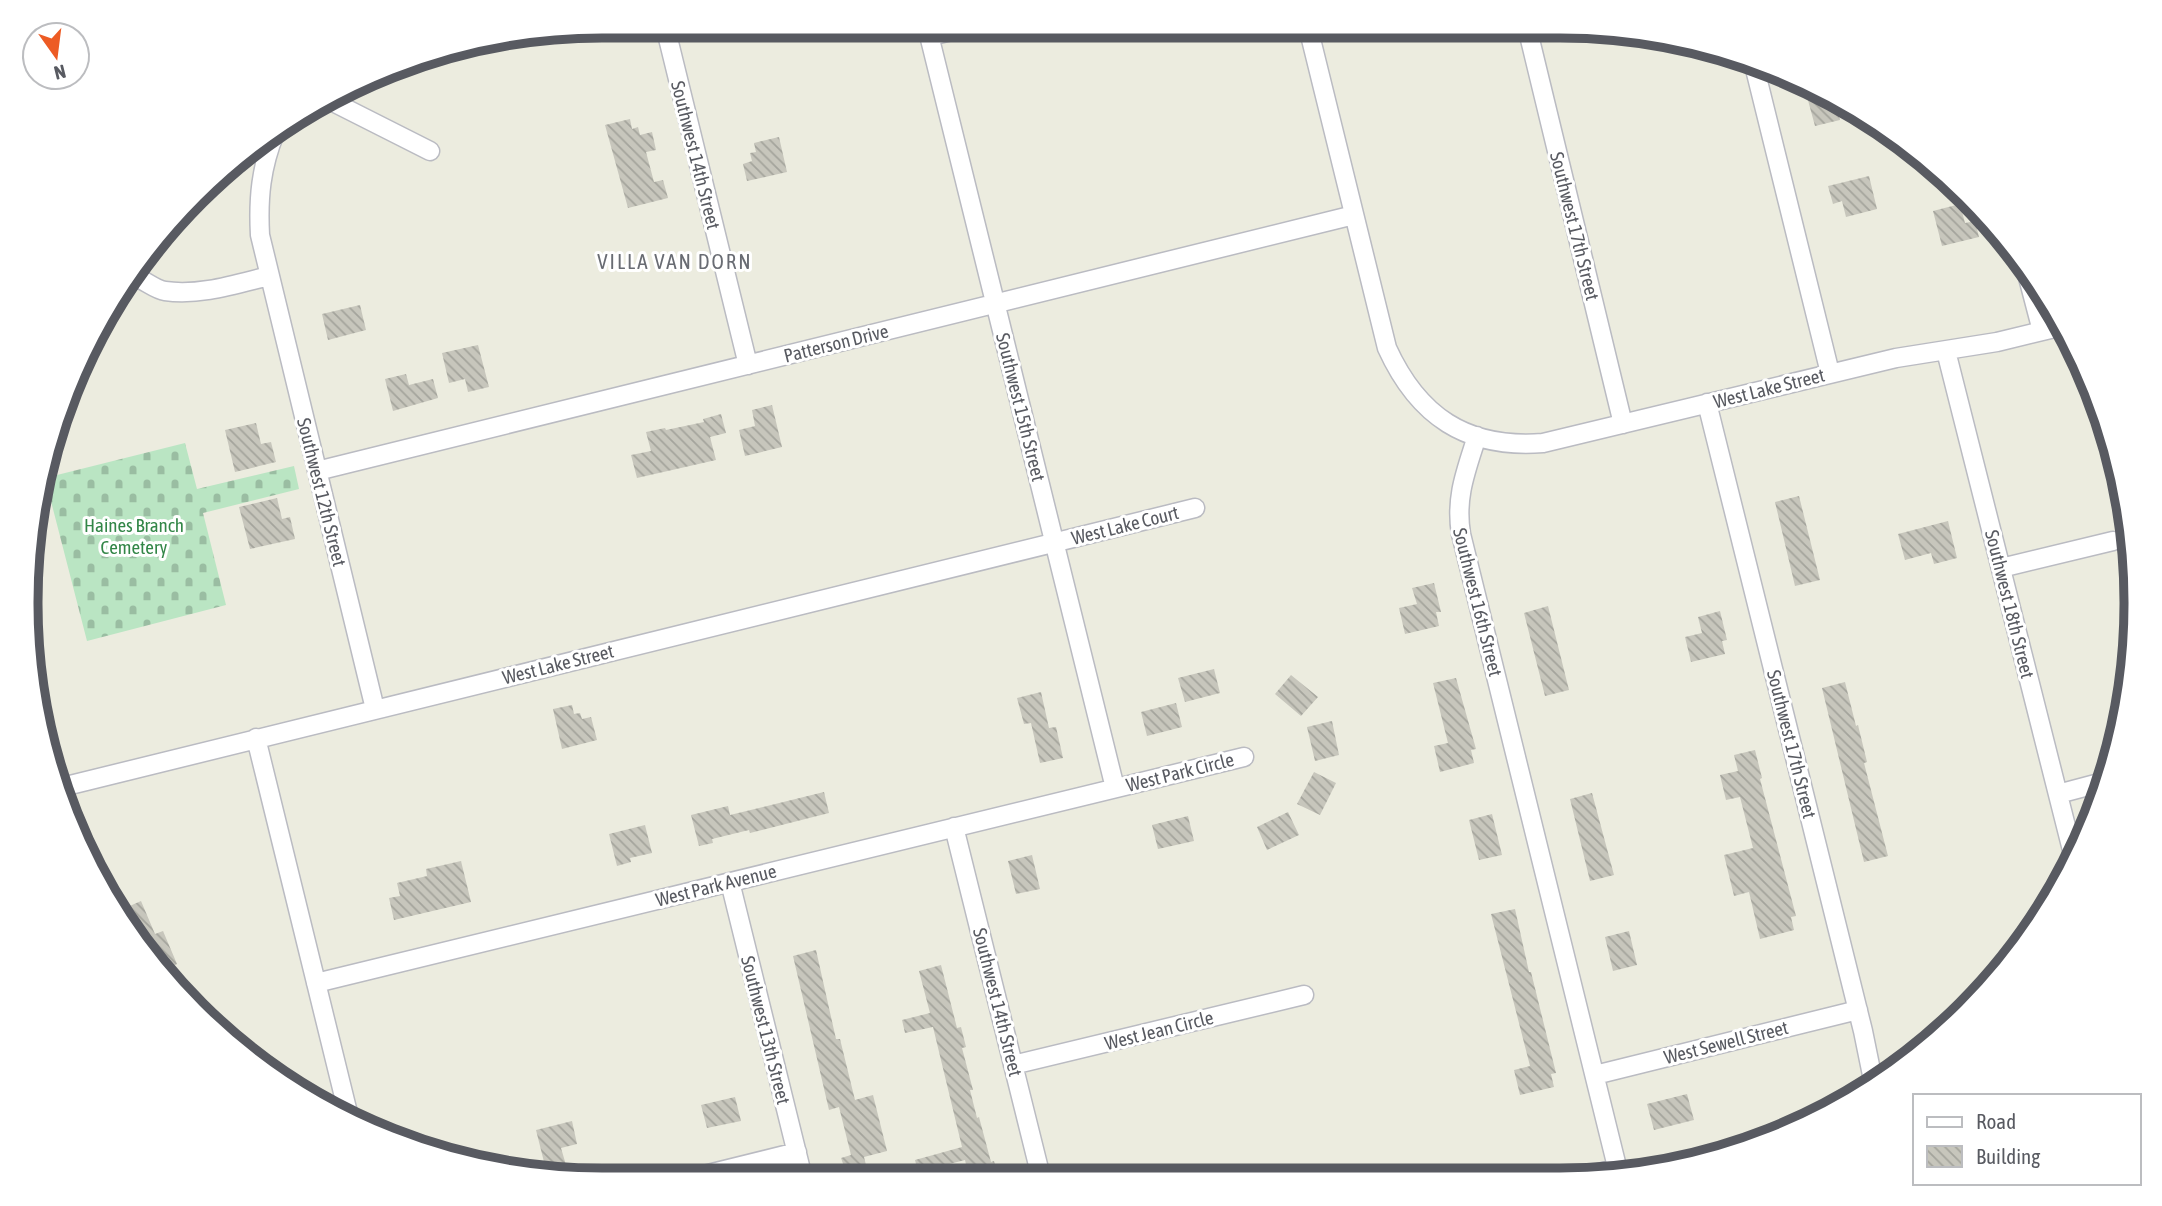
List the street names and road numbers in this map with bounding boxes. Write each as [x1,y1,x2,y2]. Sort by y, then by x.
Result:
street label: Southwest 14th Street [667,79,725,231]
street label: Southwest 17th Street [1546,150,1604,302]
street label: Patterson Drive [781,319,891,367]
street label: Southwest 15th Street [992,331,1050,483]
street label: West Lake Street [1711,364,1827,412]
street label: Southwest 12th Street [293,416,351,568]
street label: West Lake Court [1069,501,1181,549]
street label: Southwest 16th Street [1449,526,1507,678]
street label: Southwest 18th Street [1981,528,2039,680]
street label: West Lake Street [500,640,616,688]
street label: Southwest 17th Street [1763,668,1821,820]
street label: West Park Circle [1124,748,1236,796]
street label: West Park Avenue [653,859,779,911]
street label: Southwest 14th Street [969,926,1027,1078]
street label: Southwest 13th Street [737,954,795,1106]
street label: West Jean Circle [1102,1006,1216,1054]
street label: West Sewell Street [1662,1016,1790,1068]

